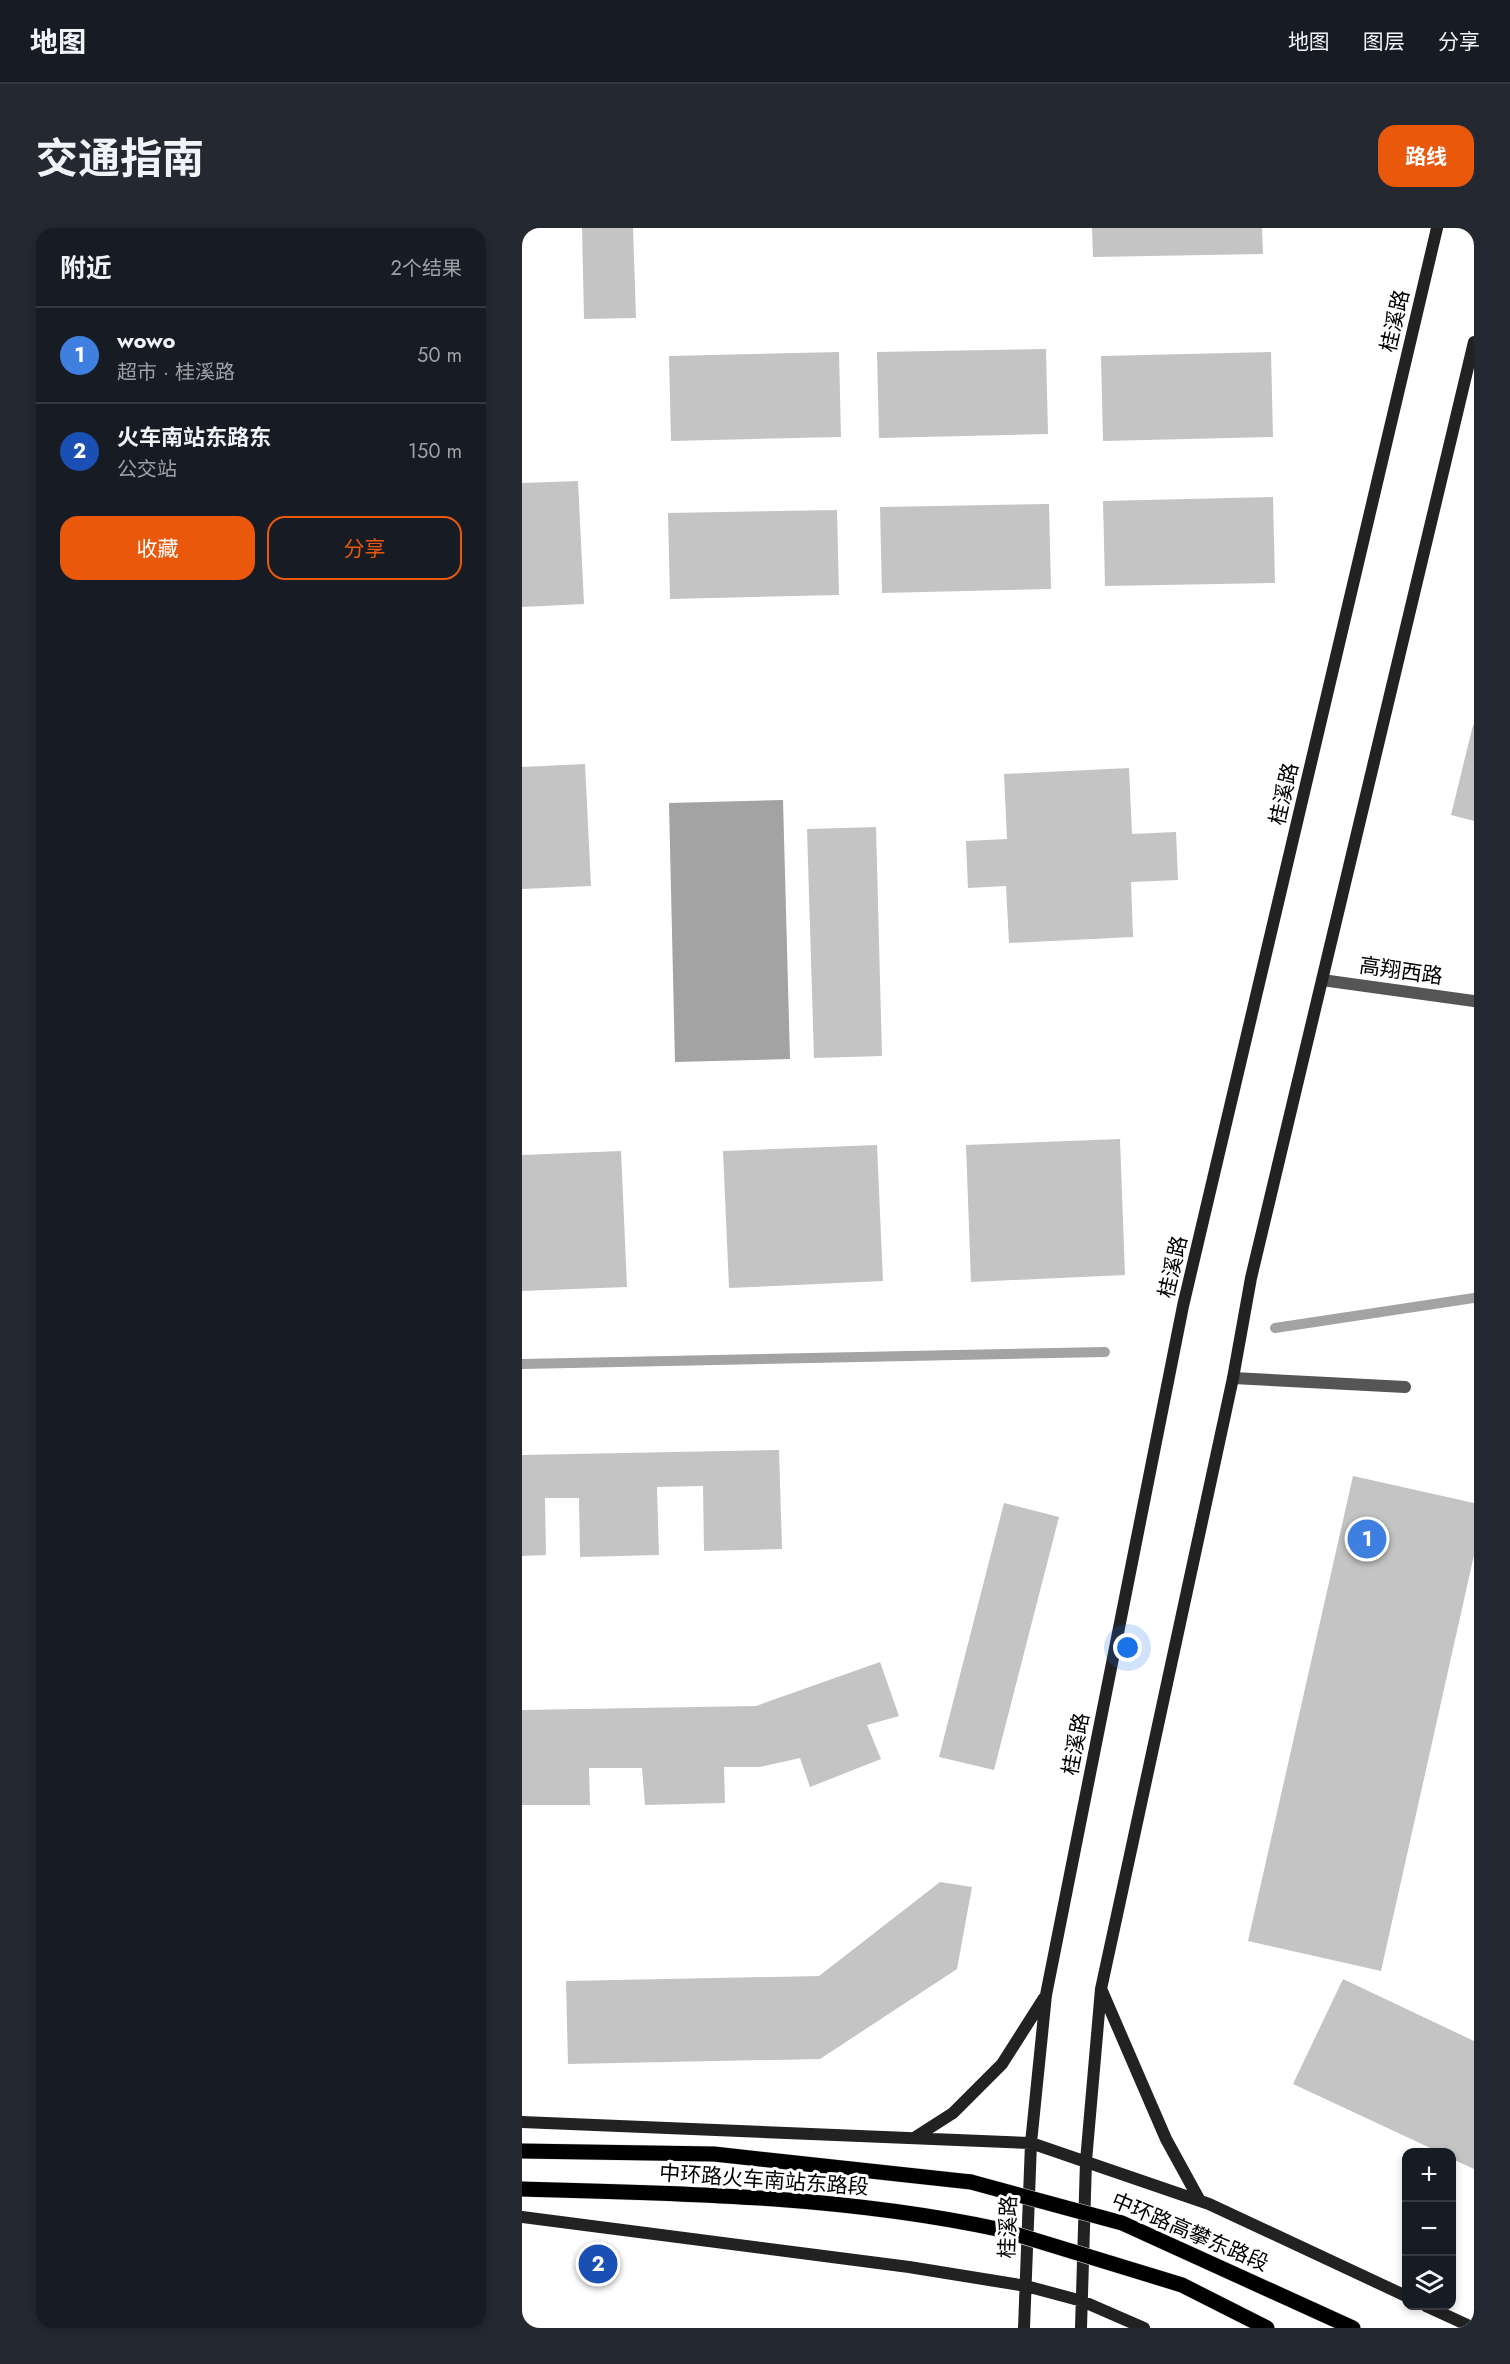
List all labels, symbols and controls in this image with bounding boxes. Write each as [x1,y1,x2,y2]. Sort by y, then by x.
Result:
text: 地图 [30,22,86,63]
text: 地图 [1288,27,1330,57]
text: 图层 [1363,27,1405,57]
text: 分享 [1438,27,1480,57]
button: 路线 [1378,125,1474,187]
text: 交通指南 [36,128,204,189]
text: 附近 [60,249,112,287]
text: 2个结果 [391,254,462,283]
street label: 桂溪路 [1373,287,1417,355]
text: wowo [117,324,175,356]
text: 1 [74,341,85,370]
text: 50 m [417,341,462,370]
text: 超市 · 桂溪路 [117,358,235,387]
text: 火车南站东路东 [117,421,271,453]
text: 2 [73,437,86,466]
text: 150 m [408,437,462,466]
text: 公交站 [117,455,177,484]
button: 收藏 [60,516,255,580]
button: 分享 [267,516,462,580]
street label: 桂溪路 [1262,760,1306,828]
street label: 高翔西路 [1357,950,1445,992]
street label: 桂溪路 [1151,1233,1195,1301]
pin: 1 [1348,1516,1386,1562]
your location [1113,1633,1142,1662]
street label: 桂溪路 [1055,1710,1097,1778]
map controls [1402,2148,1456,2310]
button: + [1402,2148,1456,2202]
street label: 中环路火车南站东路段 [658,2158,870,2202]
street label: 中环路高攀东路段 [1107,2185,1273,2279]
street label: 桂溪路 [992,2195,1024,2259]
button: − [1402,2202,1456,2256]
pin: 2 [578,2242,618,2286]
button: layers [1402,2256,1456,2310]

